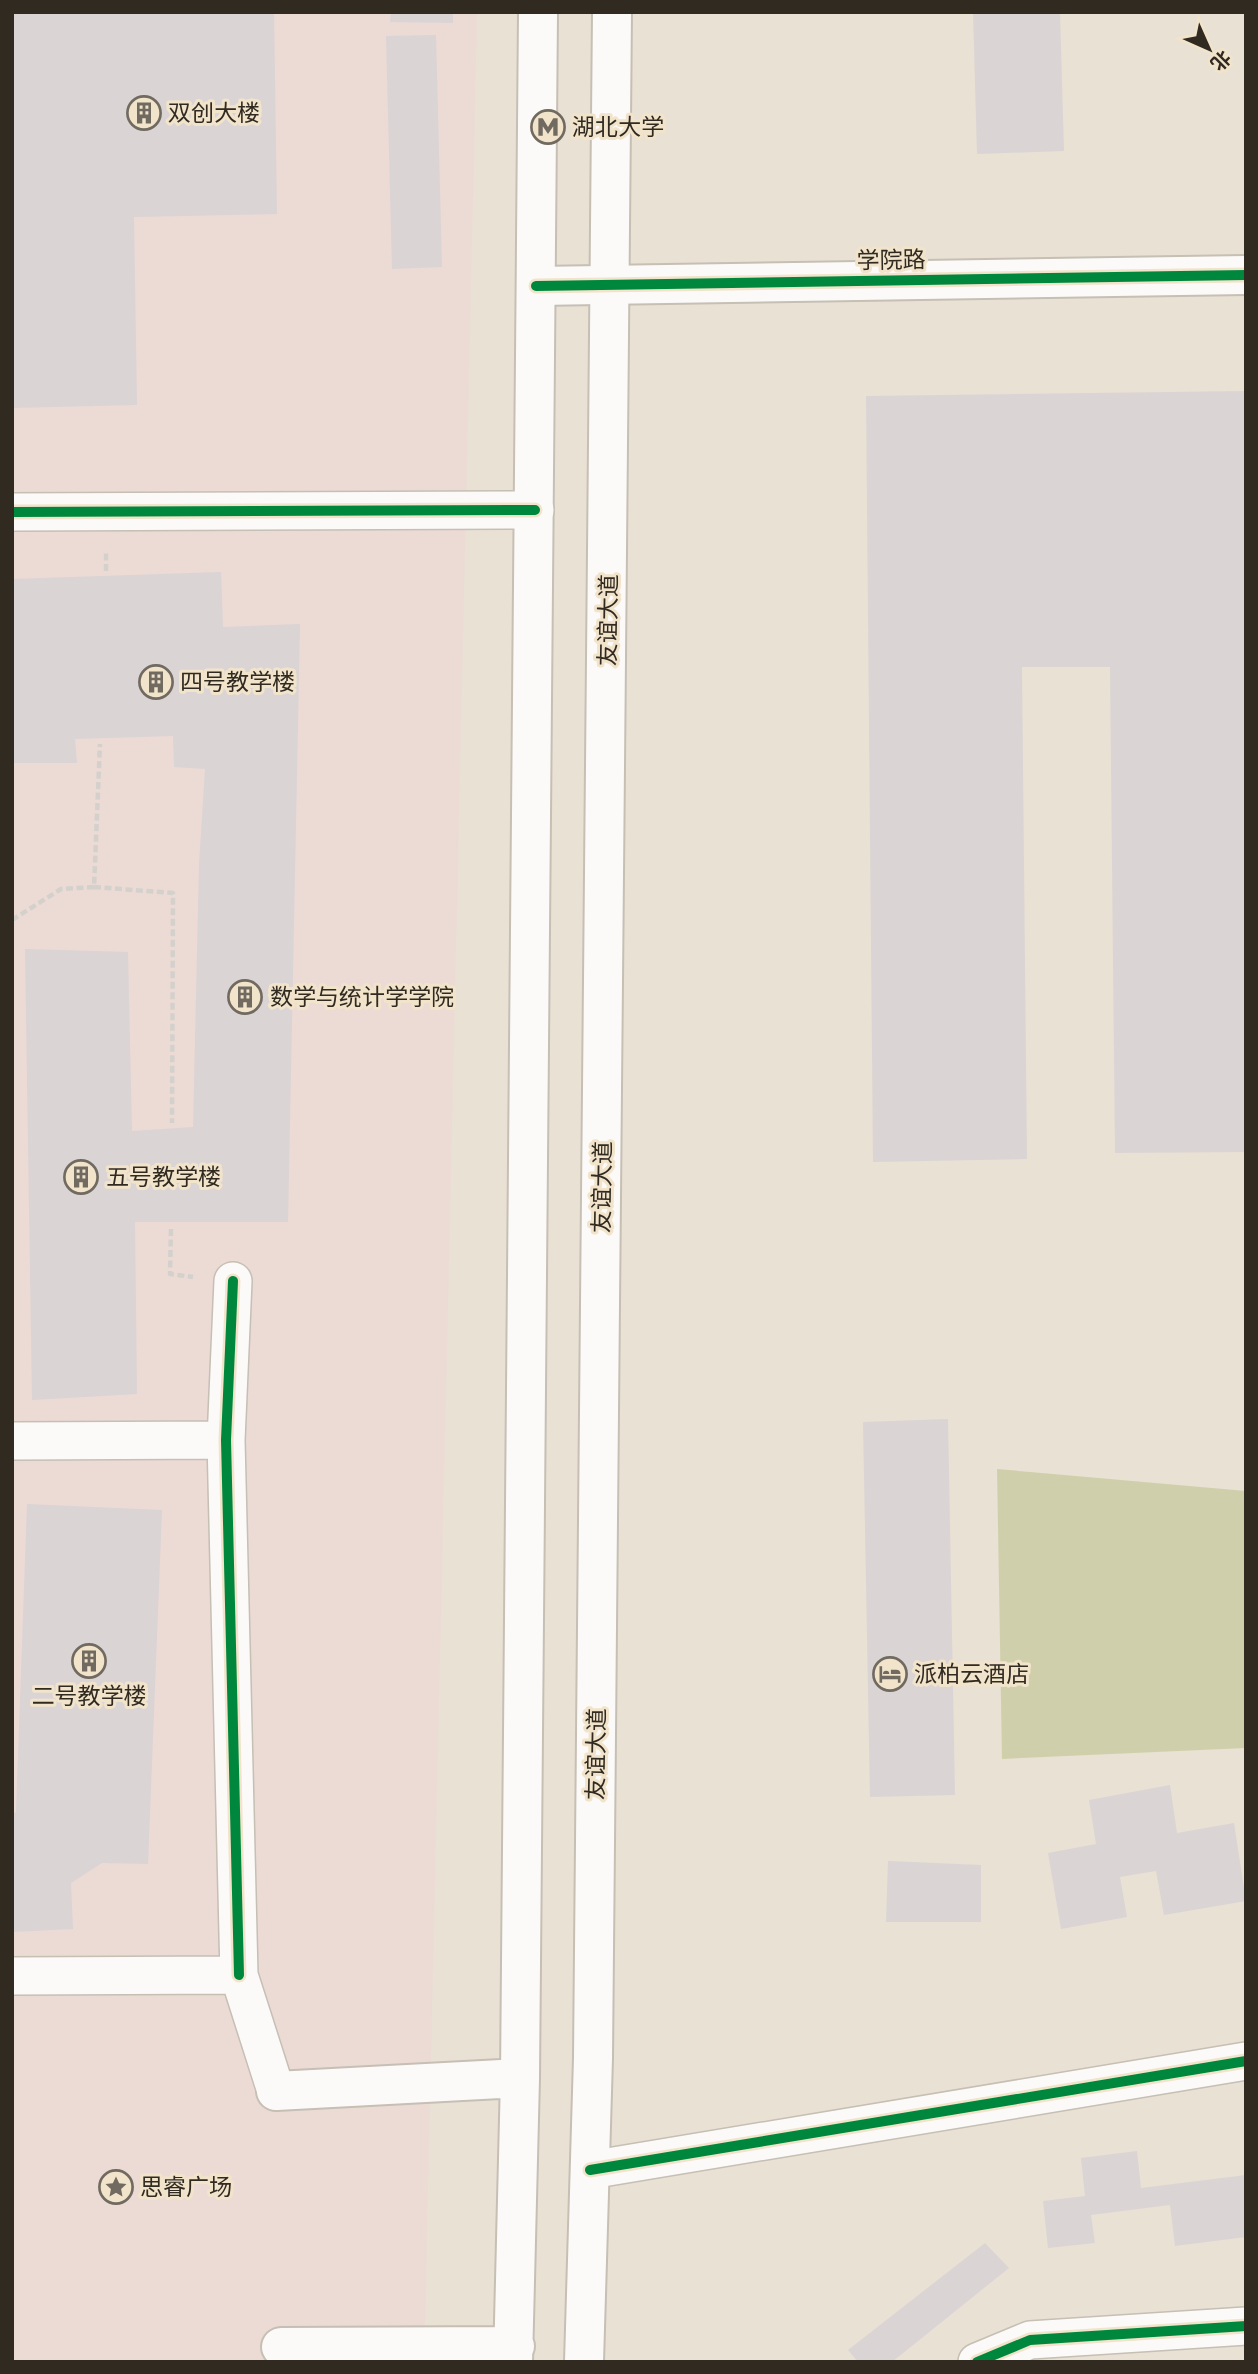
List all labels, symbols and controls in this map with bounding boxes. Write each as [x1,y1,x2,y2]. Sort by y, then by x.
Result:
north arrow [1174,14,1244,84]
text: 北 [1206,46,1236,76]
building icon: 双创大楼 [125,94,163,132]
place label: 双创大楼 [168,100,260,127]
metro station icon: 湖北大学 [529,108,567,146]
place label: 湖北大学 [572,114,664,141]
street label: 学院路 [856,246,926,275]
street label: 友谊大道 [594,574,623,666]
building icon: 四号教学楼 [137,663,175,701]
place label: 四号教学楼 [180,669,295,696]
building icon: 数学与统计学学院 [226,978,264,1016]
place label: 数学与统计学学院 [270,984,454,1011]
street label: 友谊大道 [588,1141,617,1233]
building icon: 五号教学楼 [62,1158,100,1196]
place label: 五号教学楼 [106,1164,221,1191]
building icon: 二号教学楼 [70,1642,108,1680]
hotel icon: 派柏云酒店 [871,1655,909,1693]
place label: 派柏云酒店 [914,1661,1029,1688]
place label: 二号教学楼 [32,1683,147,1710]
street label: 友谊大道 [582,1708,611,1800]
place icon: 思睿广场 [97,2168,135,2206]
place label: 思睿广场 [140,2174,232,2201]

